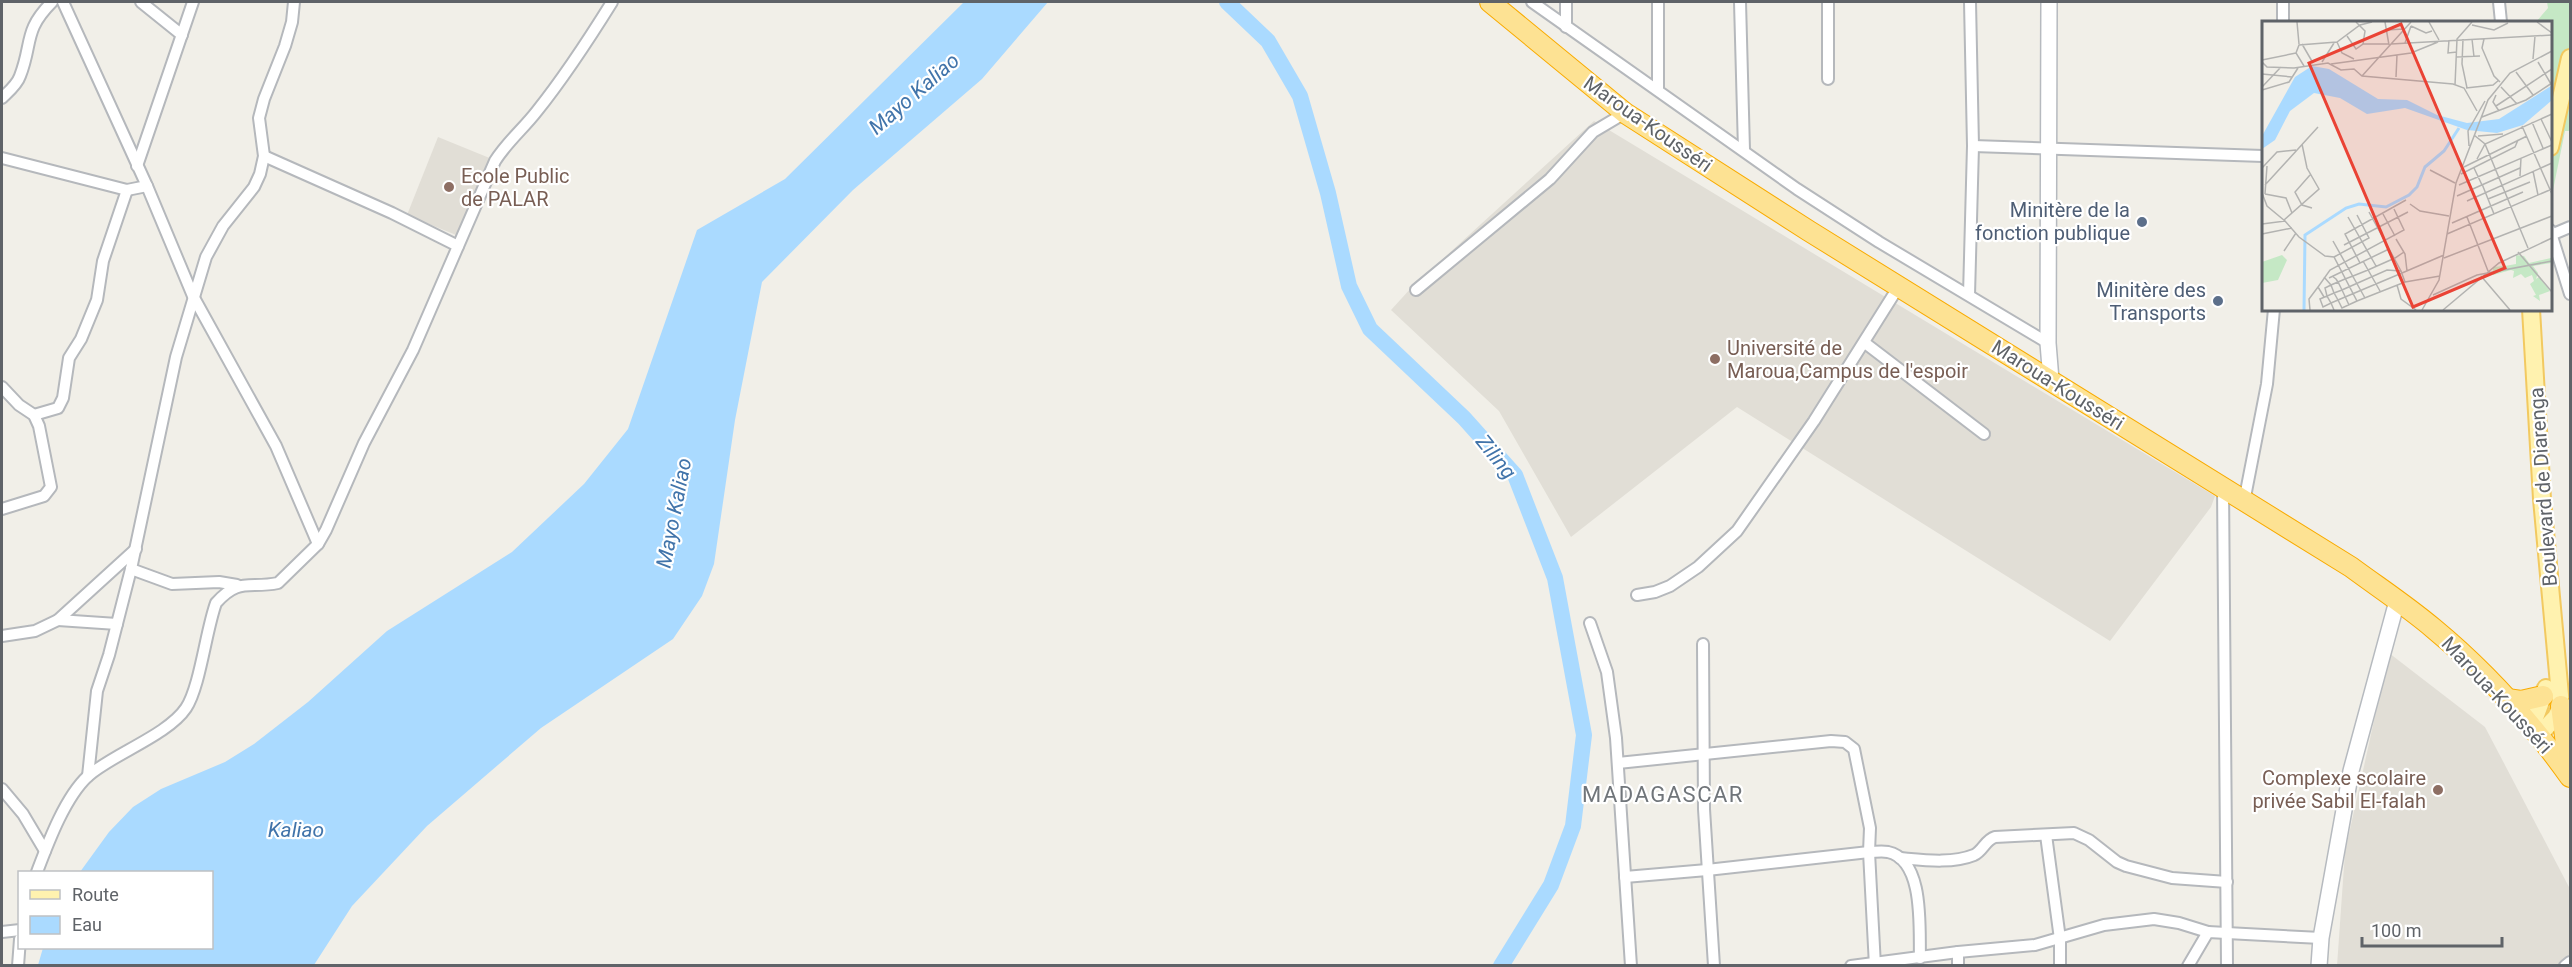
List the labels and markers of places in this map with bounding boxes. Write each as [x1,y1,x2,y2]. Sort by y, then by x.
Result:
place label: Ecole Public de PALAR [461,164,570,211]
marker: Ecole Public de PALAR [442,180,456,194]
place label: Minitère de la fonction publique [1975,198,2130,245]
marker: Minitère de la fonction publique [2135,215,2149,229]
place label: Minitère des Transports [2096,278,2206,325]
marker: Minitère des Transports [2211,294,2225,308]
place label: Université de Maroua,Campus de l'espoir [1727,336,1968,383]
marker: Université de Maroua,Campus de l'espoir [1708,352,1722,366]
place label: Complexe scolaire privée Sabil El-falah [2252,766,2426,813]
marker: Complexe scolaire privée Sabil El-falah [2431,783,2445,797]

